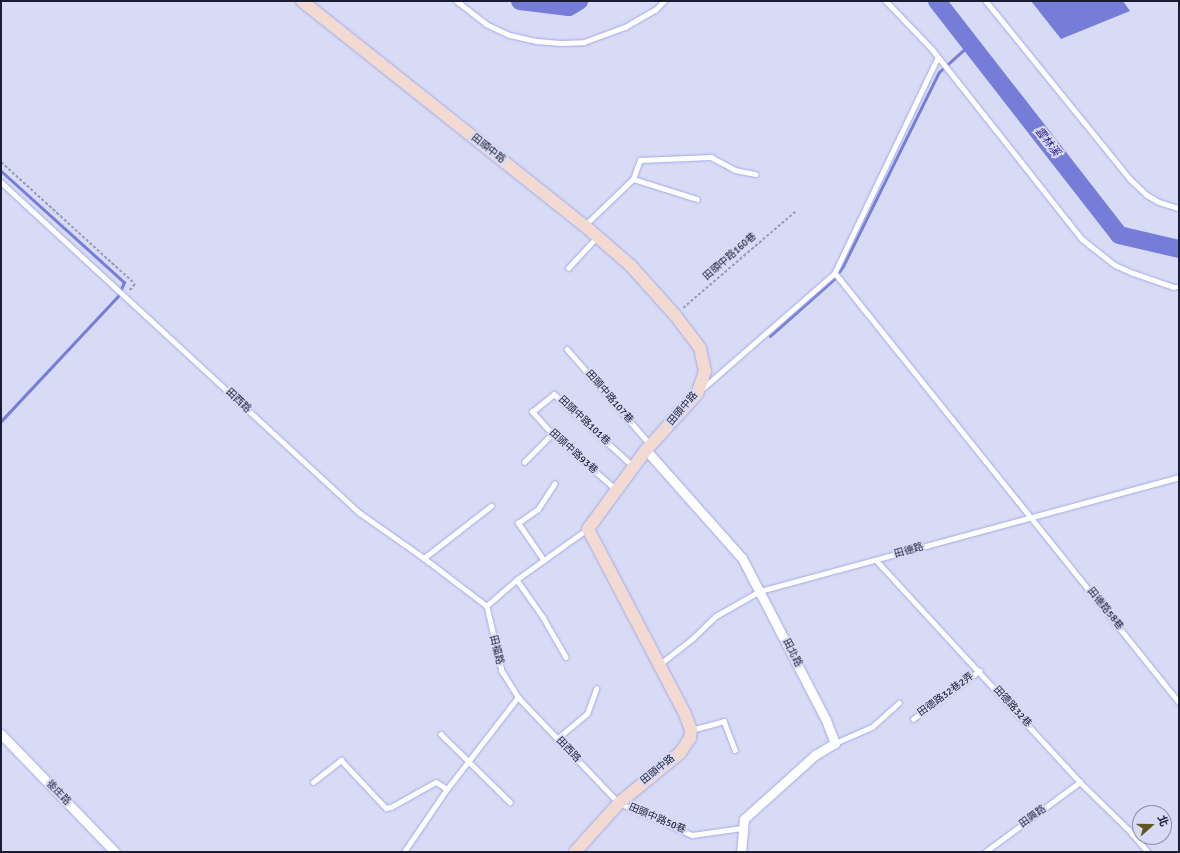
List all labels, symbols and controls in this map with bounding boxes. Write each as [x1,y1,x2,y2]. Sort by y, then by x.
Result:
water label: 雲林溪 [1032,125,1062,159]
street label: 田頭中路 [469,132,507,166]
street label: 田頭中路160巷 [701,231,759,283]
street label: 田頭中路107巷 [583,368,635,426]
street label: 田西路 [223,386,253,416]
street label: 田頭中路 [666,390,700,428]
street label: 田頭中路101巷 [556,394,612,448]
street label: 田頭中路93巷 [546,427,600,477]
street label: 田德路 [893,541,925,561]
street label: 田德路58巷 [1084,585,1126,633]
street label: 田福路 [487,634,505,666]
street label: 田北路 [780,637,804,669]
street label: 田德路32巷2弄 [916,671,976,719]
street label: 田德路32巷 [991,684,1033,730]
street label: 田西路 [553,735,583,765]
street label: 田頭中路 [639,753,677,787]
street label: 後庄路 [43,778,73,808]
street label: 田頭中路50巷 [627,802,687,836]
street label: 田興路 [1017,803,1049,831]
north arrow [1132,805,1172,845]
text: 北 [1155,813,1171,828]

